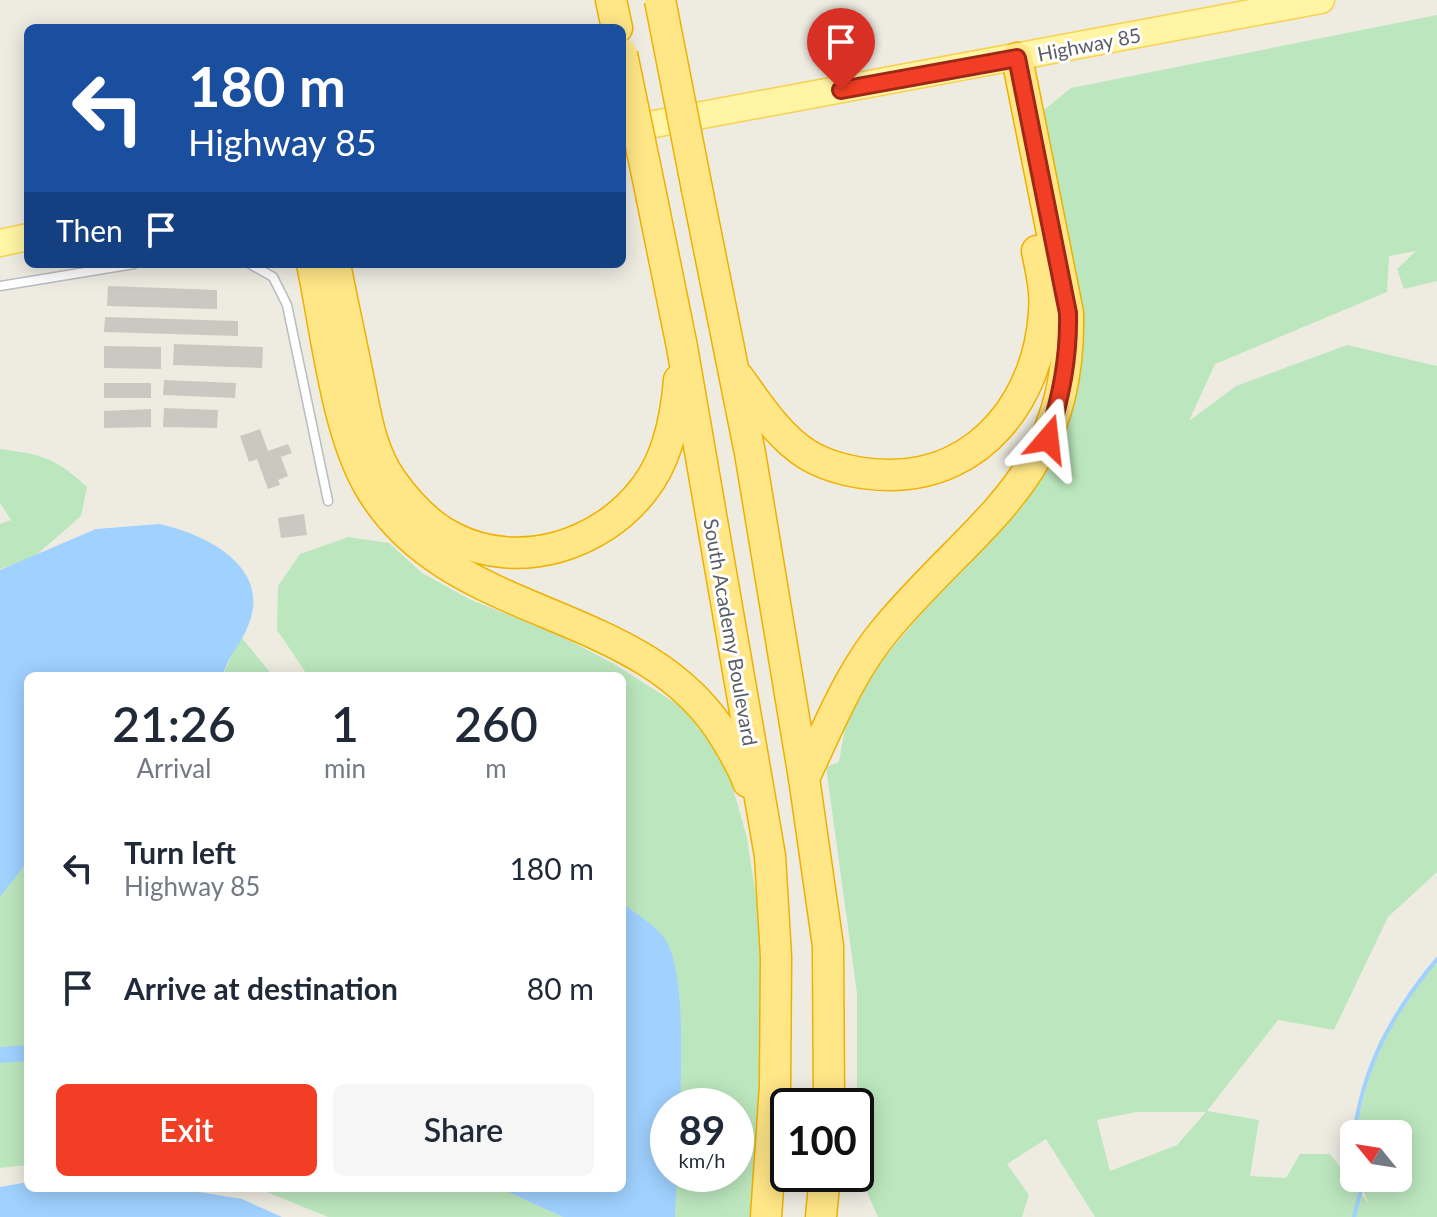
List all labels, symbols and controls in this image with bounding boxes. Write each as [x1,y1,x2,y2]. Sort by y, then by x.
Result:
pin [807,8,875,90]
icon: arrive [819,20,863,64]
street label: Highway 85 [1035,22,1143,66]
text: 180 m [188,52,346,119]
icon: left [56,56,160,160]
text: Highway 85 [188,120,377,164]
icon: arrive [139,208,183,252]
text: Then [56,212,123,248]
position arrow [1006,397,1090,481]
street label: South Academy Boulevard [699,517,763,747]
text: 21:26 [112,695,236,752]
text: 1 [331,695,359,752]
text: 260 [454,695,538,752]
text: Arrival [137,752,211,784]
text: min [324,752,366,784]
text: m [485,752,507,784]
text: Turn left [124,834,236,870]
icon: left [56,846,100,890]
text: 180 m [509,850,594,886]
text: Highway 85 [124,870,260,902]
icon: arrive [56,966,100,1010]
text: Arrive at destination [124,970,398,1006]
text: 80 m [527,970,594,1006]
button: Exit [56,1084,317,1176]
button: Share [333,1084,594,1176]
speed limit sign: 100 [770,1088,874,1192]
text: 89 [679,1106,725,1154]
north arrow [1340,1120,1412,1192]
map controls [1340,1120,1412,1192]
text: km/h [679,1148,725,1172]

